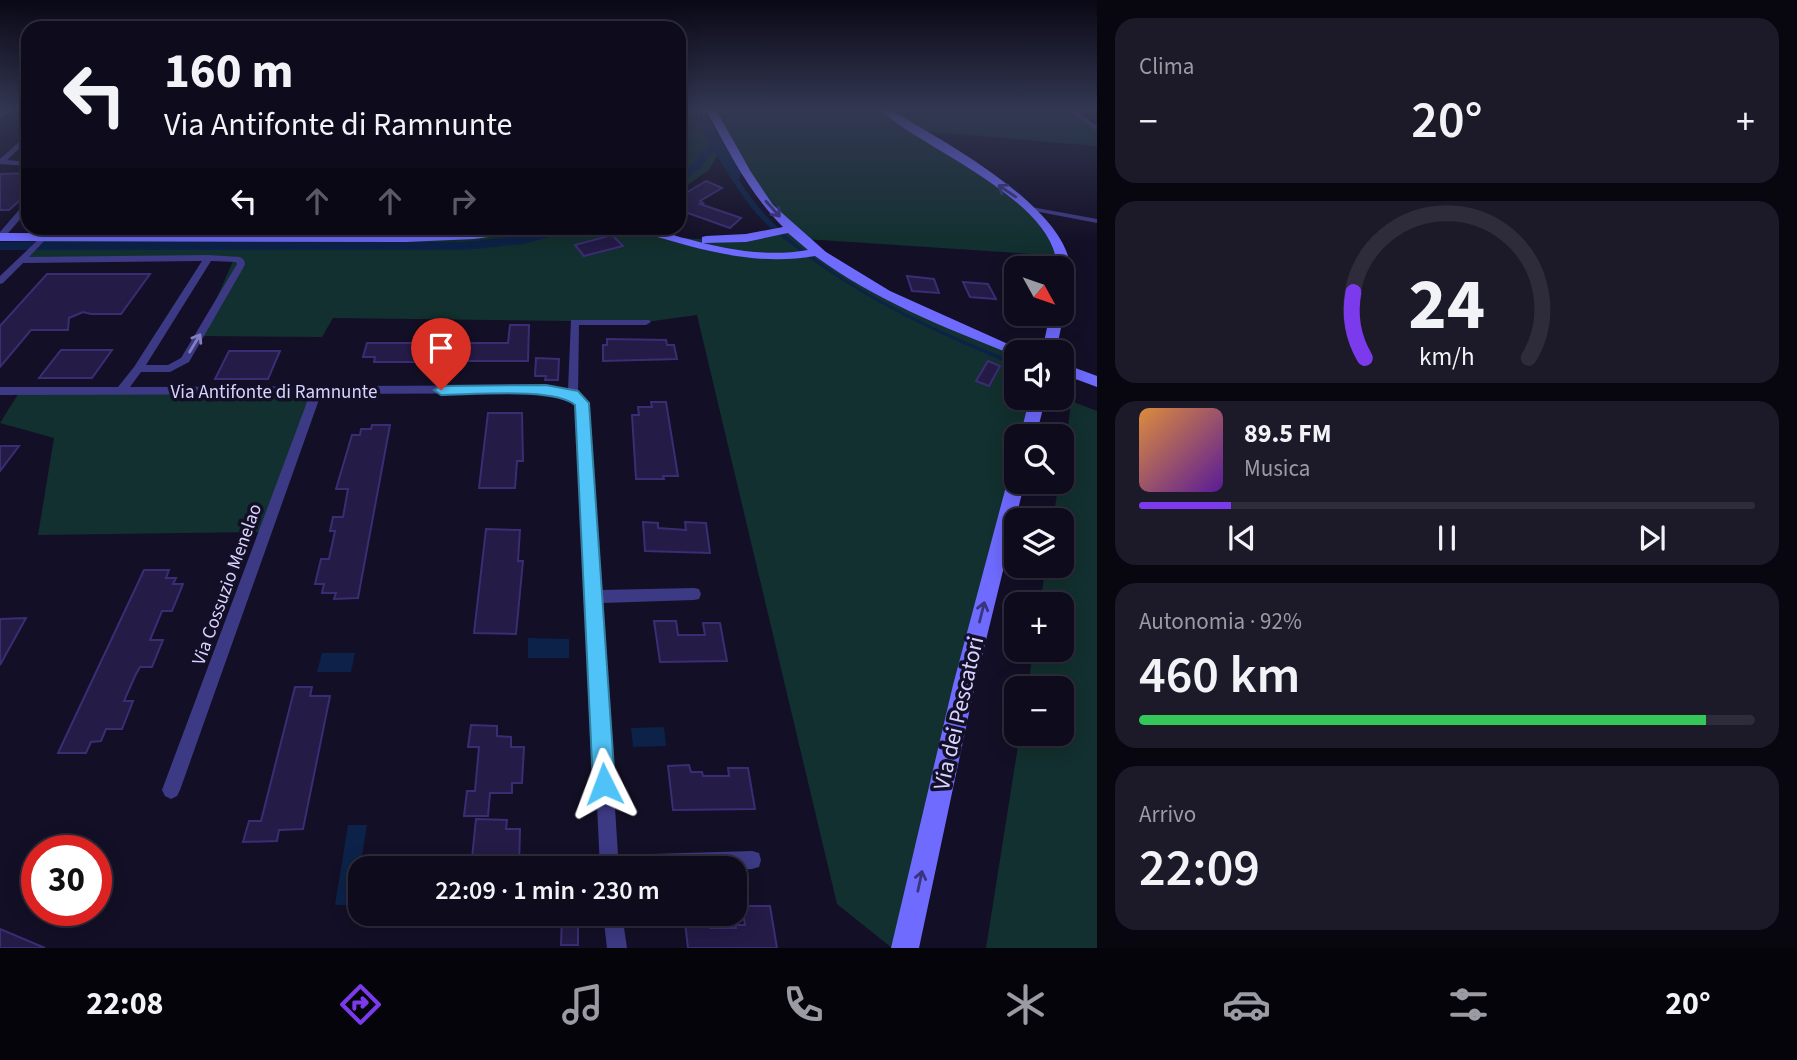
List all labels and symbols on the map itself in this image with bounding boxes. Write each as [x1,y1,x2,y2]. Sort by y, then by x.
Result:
one-way arrow [997,184,1017,198]
one-way arrow [764,200,781,217]
north arrow [1004,256,1074,326]
pin [411,318,471,390]
one-way arrow [189,334,203,354]
street label: Via Antifonte di Ramnunte [171,379,377,406]
street label: Via Cossuzio Menelao [186,500,269,669]
one-way arrow [976,601,989,624]
street label: Via dei Pescatori [925,633,992,793]
position arrow [567,747,641,821]
speed limit sign: 30 [21,835,112,926]
one-way arrow [914,870,927,893]

